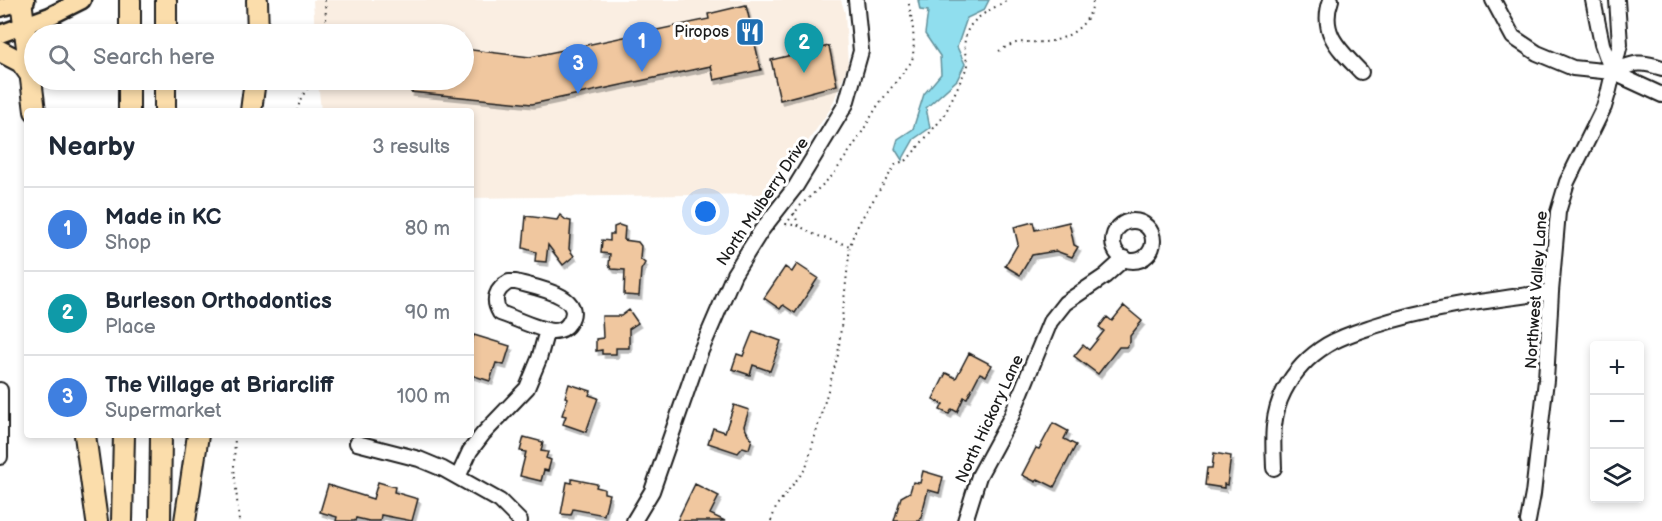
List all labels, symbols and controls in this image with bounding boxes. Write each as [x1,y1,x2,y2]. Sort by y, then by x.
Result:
restaurant icon: Piropos [734,16,766,48]
pin: 1 [622,22,662,72]
place label: Piropos [674,23,729,42]
pin: 2 [784,23,824,73]
search box [24,24,474,90]
icon: search [45,41,78,74]
text: Search here [93,44,215,71]
pin: 3 [558,44,598,94]
text: Nearby [48,132,135,163]
street label: North Mulberry Drive [713,134,813,270]
text: 3 results [372,135,450,159]
your location [691,197,720,226]
text: Made in KC [105,204,221,231]
street label: Northwest Valley Lane [1522,210,1552,370]
text: 1 [63,217,72,241]
text: 80 m [405,217,450,241]
text: Shop [105,231,151,255]
text: Burleson Orthodontics [105,288,332,315]
text: 2 [62,301,73,325]
text: 90 m [405,301,450,325]
text: Place [105,315,156,339]
map controls [1590,341,1644,503]
button: + [1590,341,1644,395]
street label: North Hickory Lane [952,351,1028,486]
text: The Village at Briarcliff [105,372,334,399]
text: 3 [62,385,73,409]
text: 100 m [397,385,450,409]
button: − [1590,395,1644,449]
text: Supermarket [105,399,221,423]
button: layers [1590,449,1644,503]

